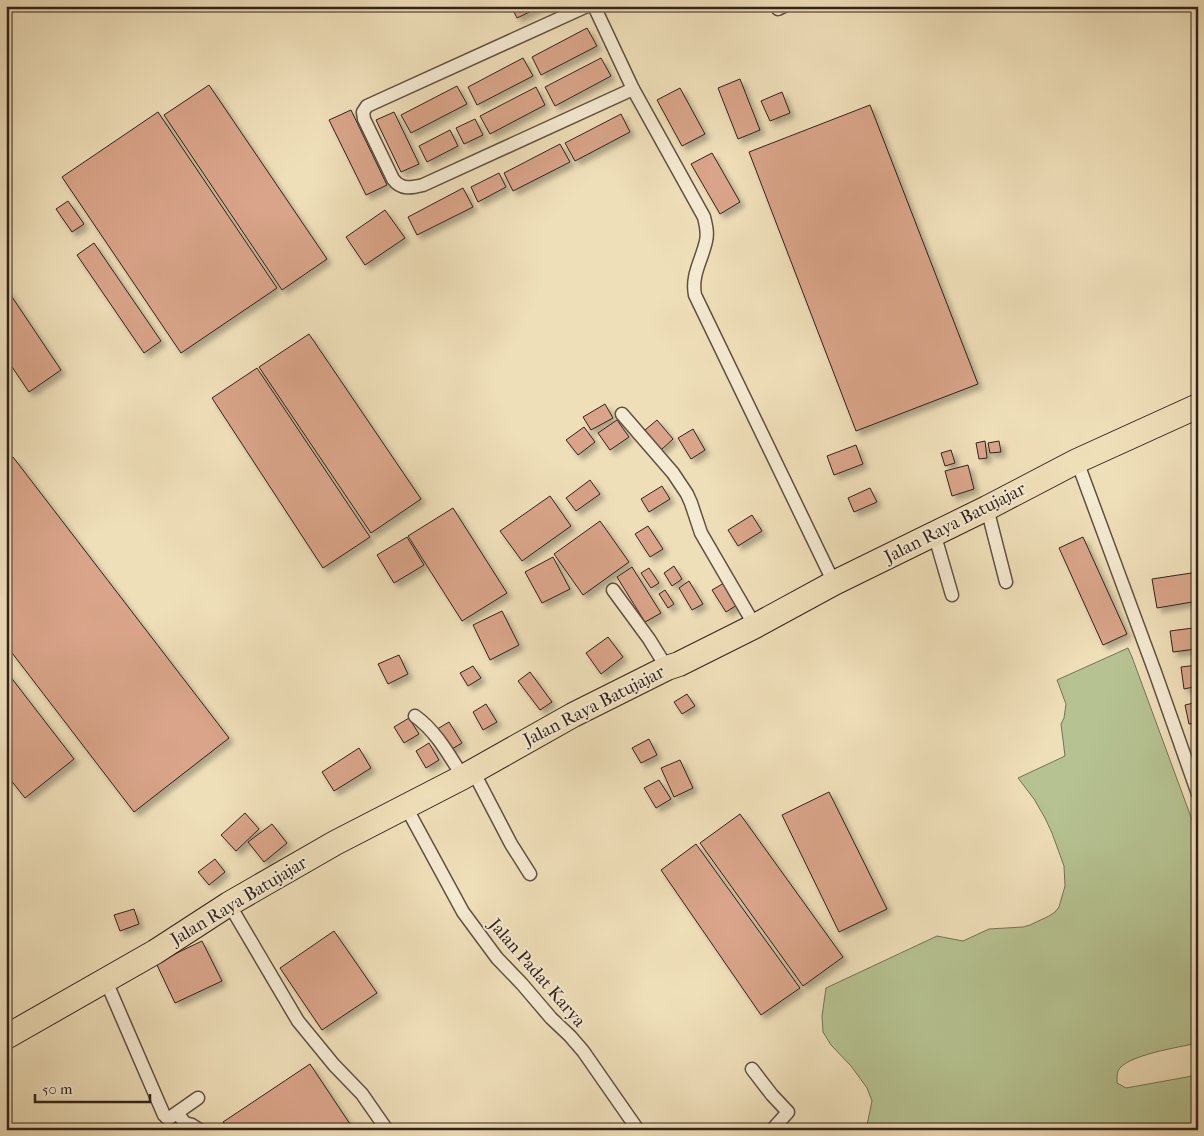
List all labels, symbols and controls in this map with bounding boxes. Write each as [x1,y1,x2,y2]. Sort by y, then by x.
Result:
street label: Jalan Raya Batujajar [879,478,1029,569]
street label: Jalan Raya Batujajar [518,661,668,752]
street label: Jalan Raya Batujajar [165,852,311,951]
street label: Jalan Padat Karya [483,913,590,1032]
scale bar [35,1071,150,1103]
text: 50 m [42,1080,73,1098]

